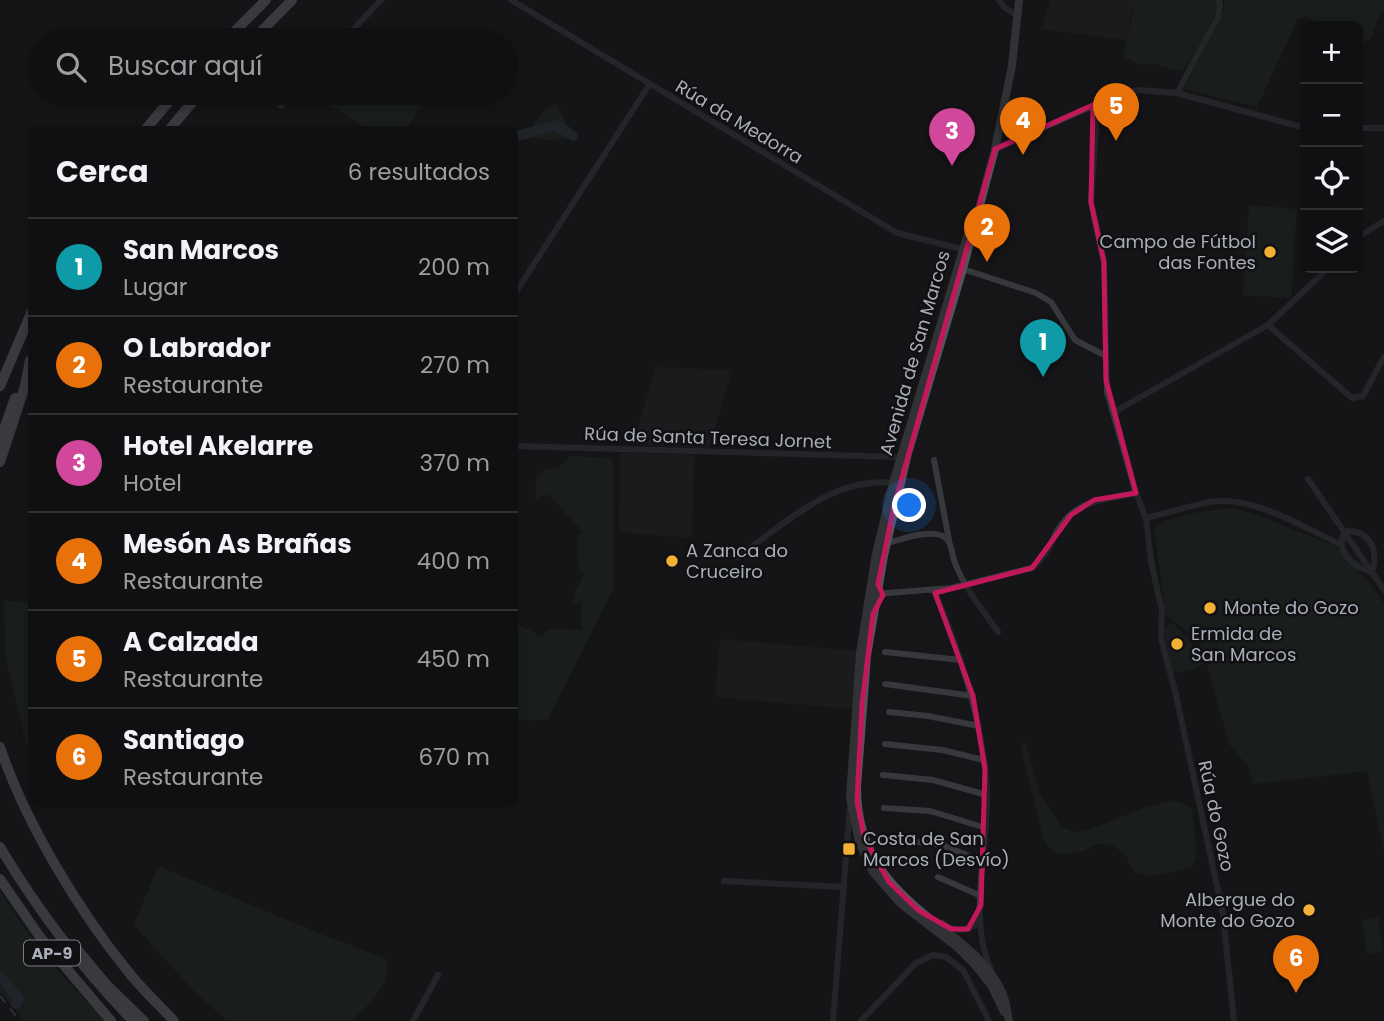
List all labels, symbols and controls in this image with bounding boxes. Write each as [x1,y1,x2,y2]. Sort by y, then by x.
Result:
map controls [1300,21,1363,273]
button: + [1300,21,1363,84]
search box [28,28,518,105]
icon: search [52,48,90,86]
text: Buscar aquí [108,48,262,84]
street label: Rúa da Medorra [671,74,808,170]
pin: 5 [1093,83,1139,141]
button: − [1300,84,1363,147]
pin: 4 [1000,97,1046,155]
pin: 3 [929,108,975,166]
button: locate [1300,147,1363,210]
text: Cerca [56,150,149,193]
text: 6 resultados [348,156,490,188]
pin: 2 [964,204,1010,262]
button: layers [1300,210,1363,273]
place label: Campo de Fútbol das Fontes [1100,229,1256,275]
text: San Marcos [123,232,279,268]
marker: Campo de Fútbol das Fontes [1262,244,1278,260]
street label: Avenida de San Marcos [873,248,956,458]
text: 1 [75,251,83,283]
text: 200 m [418,251,490,283]
text: Lugar [123,271,187,303]
pin: 1 [1020,319,1066,377]
text: O Labrador [123,330,271,366]
text: 2 [72,349,86,381]
text: 270 m [420,349,490,381]
text: Restaurante [123,369,263,401]
street label: Rúa de Santa Teresa Jornet [584,421,832,454]
text: Hotel Akelarre [123,428,313,464]
text: 3 [72,447,86,479]
text: 370 m [420,447,490,479]
text: Hotel [123,467,182,499]
your location [892,488,926,522]
text: Mesón As Brañas [123,526,352,562]
place label: A Zanca do Cruceiro [686,538,788,584]
text: 4 [71,545,87,577]
text: 400 m [417,545,490,577]
marker: A Zanca do Cruceiro [664,553,680,569]
text: Restaurante [123,565,263,597]
place label: Monte do Gozo [1224,595,1359,620]
marker: Monte do Gozo [1202,600,1218,616]
place label: Ermida de San Marcos [1191,621,1296,667]
text: A Calzada [123,624,259,660]
marker: Ermida de San Marcos [1169,636,1185,652]
text: 5 [72,643,86,675]
text: 450 m [417,643,490,675]
text: Restaurante [123,663,263,695]
text: Santiago [123,722,244,758]
text: 6 [72,741,86,773]
text: 670 m [419,741,490,773]
street label: Rúa do Gozo [1192,758,1240,874]
text: Restaurante [123,761,263,793]
place label: Costa de San Marcos (Desvío) [863,826,1010,872]
marker: Costa de San Marcos (Desvío) [841,841,857,857]
place label: Albergue do Monte do Gozo [1160,887,1295,933]
marker: Albergue do Monte do Gozo [1301,902,1317,918]
pin: 6 [1273,935,1319,993]
road number: AP-9 [24,940,80,965]

